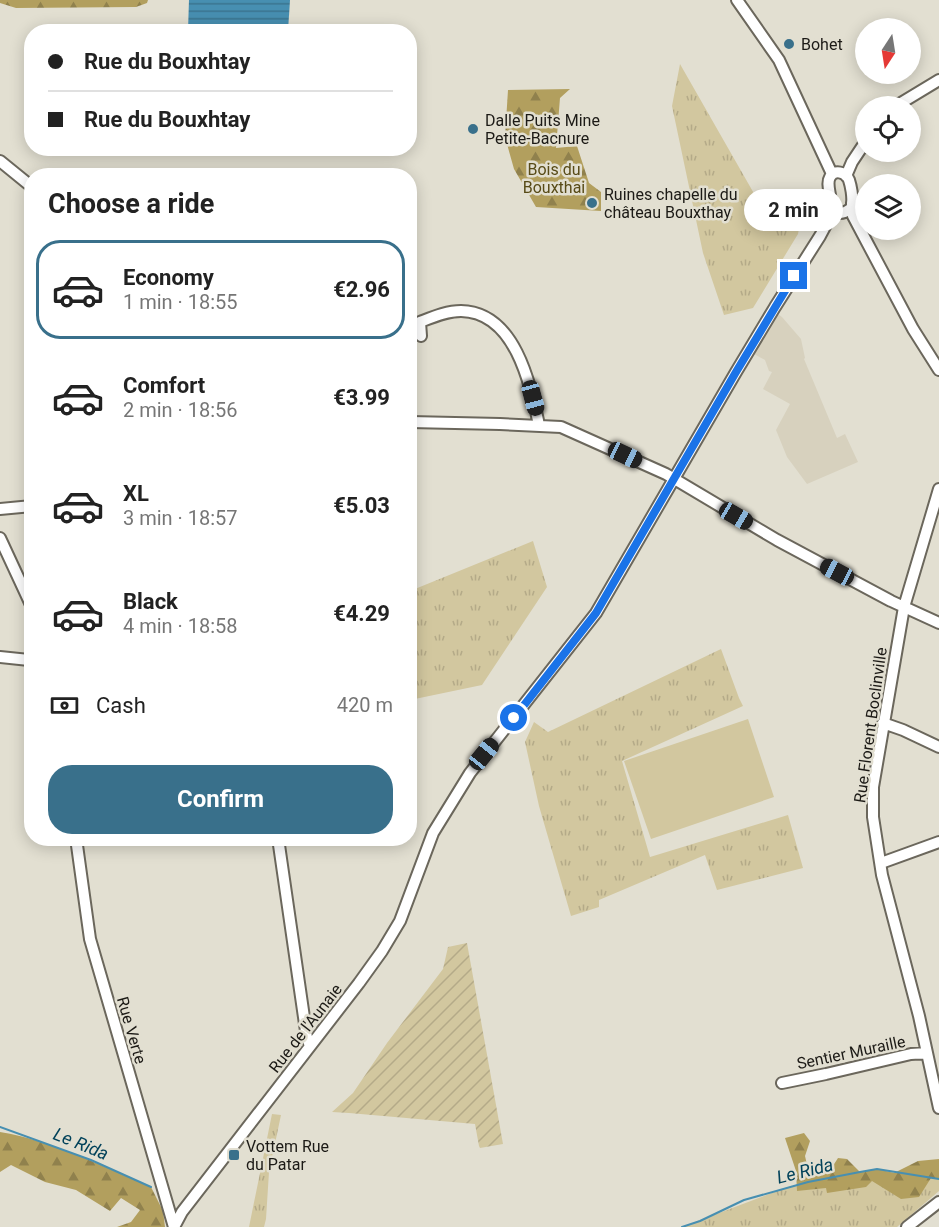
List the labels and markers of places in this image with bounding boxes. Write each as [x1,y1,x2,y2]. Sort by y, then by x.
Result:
place label: Bohet [801,35,843,54]
marker: Bohet [782,37,796,51]
place label: Dalle Puits Mine Petite-Bacnure [485,111,600,148]
marker: Dalle Puits Mine Petite-Bacnure [466,122,480,136]
place label: Ruines chapelle du château Bouxthay [604,185,738,222]
marker: Ruines chapelle du château Bouxthay [585,196,599,210]
place label: Vottem Rue du Patar [246,1137,329,1174]
marker: Vottem Rue du Patar [227,1148,241,1162]

